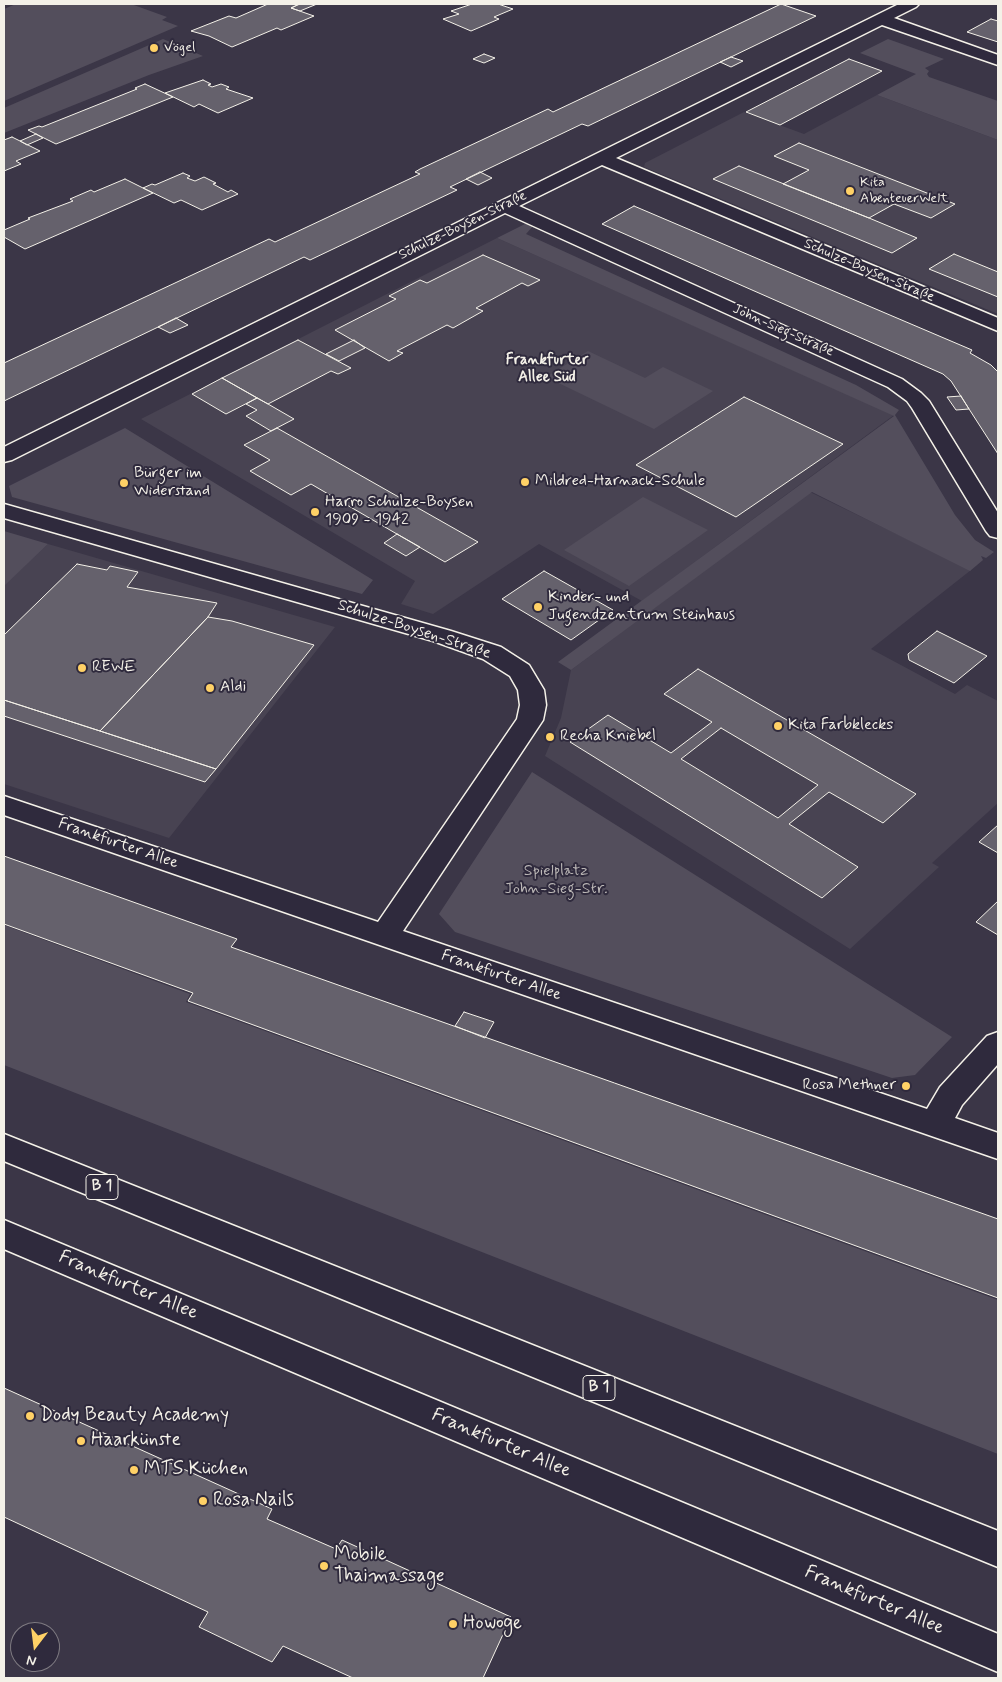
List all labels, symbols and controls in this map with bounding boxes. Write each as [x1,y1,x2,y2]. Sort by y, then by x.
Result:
place label: Vögel [164,40,195,56]
marker: Vögel [148,42,160,54]
place label: Kita AbenteuerWelt [860,175,948,208]
marker: Kita AbenteuerWelt [844,185,856,197]
street label: Schulze-Boysen-Straße [396,188,530,264]
street label: Schulze-Boysen-Straße [801,236,937,306]
street label: John-Sieg-Straße [730,301,836,361]
district label: Frankfurter Allee Süd [506,352,588,387]
place label: Bürger im Widerstand [134,464,210,502]
place label: Mildred-Harnack-Schule [535,472,705,492]
marker: Mildred-Harnack-Schule [519,476,531,488]
marker: Bürger im Widerstand [118,477,130,489]
place label: Harro Schulze-Boysen 1909 - 1942 [325,493,473,531]
marker: Harro Schulze-Boysen 1909 - 1942 [309,506,321,518]
place label: Kinder- und Jugendzentrum Steinhaus [548,588,735,626]
street label: Schulze-Boysen-Straße [335,596,493,664]
marker: Kinder- und Jugendzentrum Steinhaus [532,601,544,613]
place label: REWE [92,658,135,678]
marker: REWE [76,662,88,674]
place label: Aldi [220,678,246,698]
marker: Aldi [204,682,216,694]
place label: Kita Farbklecks [788,716,893,736]
marker: Kita Farbklecks [772,720,784,732]
place label: Recha Kniebel [560,727,656,747]
marker: Recha Kniebel [544,731,556,743]
street label: Frankfurter Allee [55,814,181,874]
park label: Spielplatz John-Sieg-Str. [504,862,608,900]
street label: Frankfurter Allee [438,946,564,1006]
place label: Rosa Methner [803,1076,896,1096]
marker: Rosa Methner [900,1080,912,1092]
road number: B 1 [86,1174,118,1200]
street label: Frankfurter Allee [55,1246,201,1326]
road number: B 1 [583,1376,615,1400]
street label: Frankfurter Allee [428,1404,574,1484]
place label: Dody Beauty Academy [40,1405,229,1427]
marker: Dody Beauty Academy [24,1410,36,1422]
place label: Haarkünste [91,1430,181,1452]
marker: Haarkünste [75,1435,87,1447]
place label: MTS Küchen [144,1459,248,1481]
marker: MTS Küchen [128,1464,140,1476]
place label: Rosa Nails [213,1490,294,1512]
marker: Rosa Nails [197,1495,209,1507]
place label: Mobile Thaimassage [334,1544,445,1588]
marker: Mobile Thaimassage [318,1560,330,1572]
street label: Frankfurter Allee [801,1561,947,1641]
place label: Howoge [463,1613,522,1635]
marker: Howoge [447,1618,459,1630]
north arrow [10,1622,60,1672]
text: N [25,1651,38,1670]

